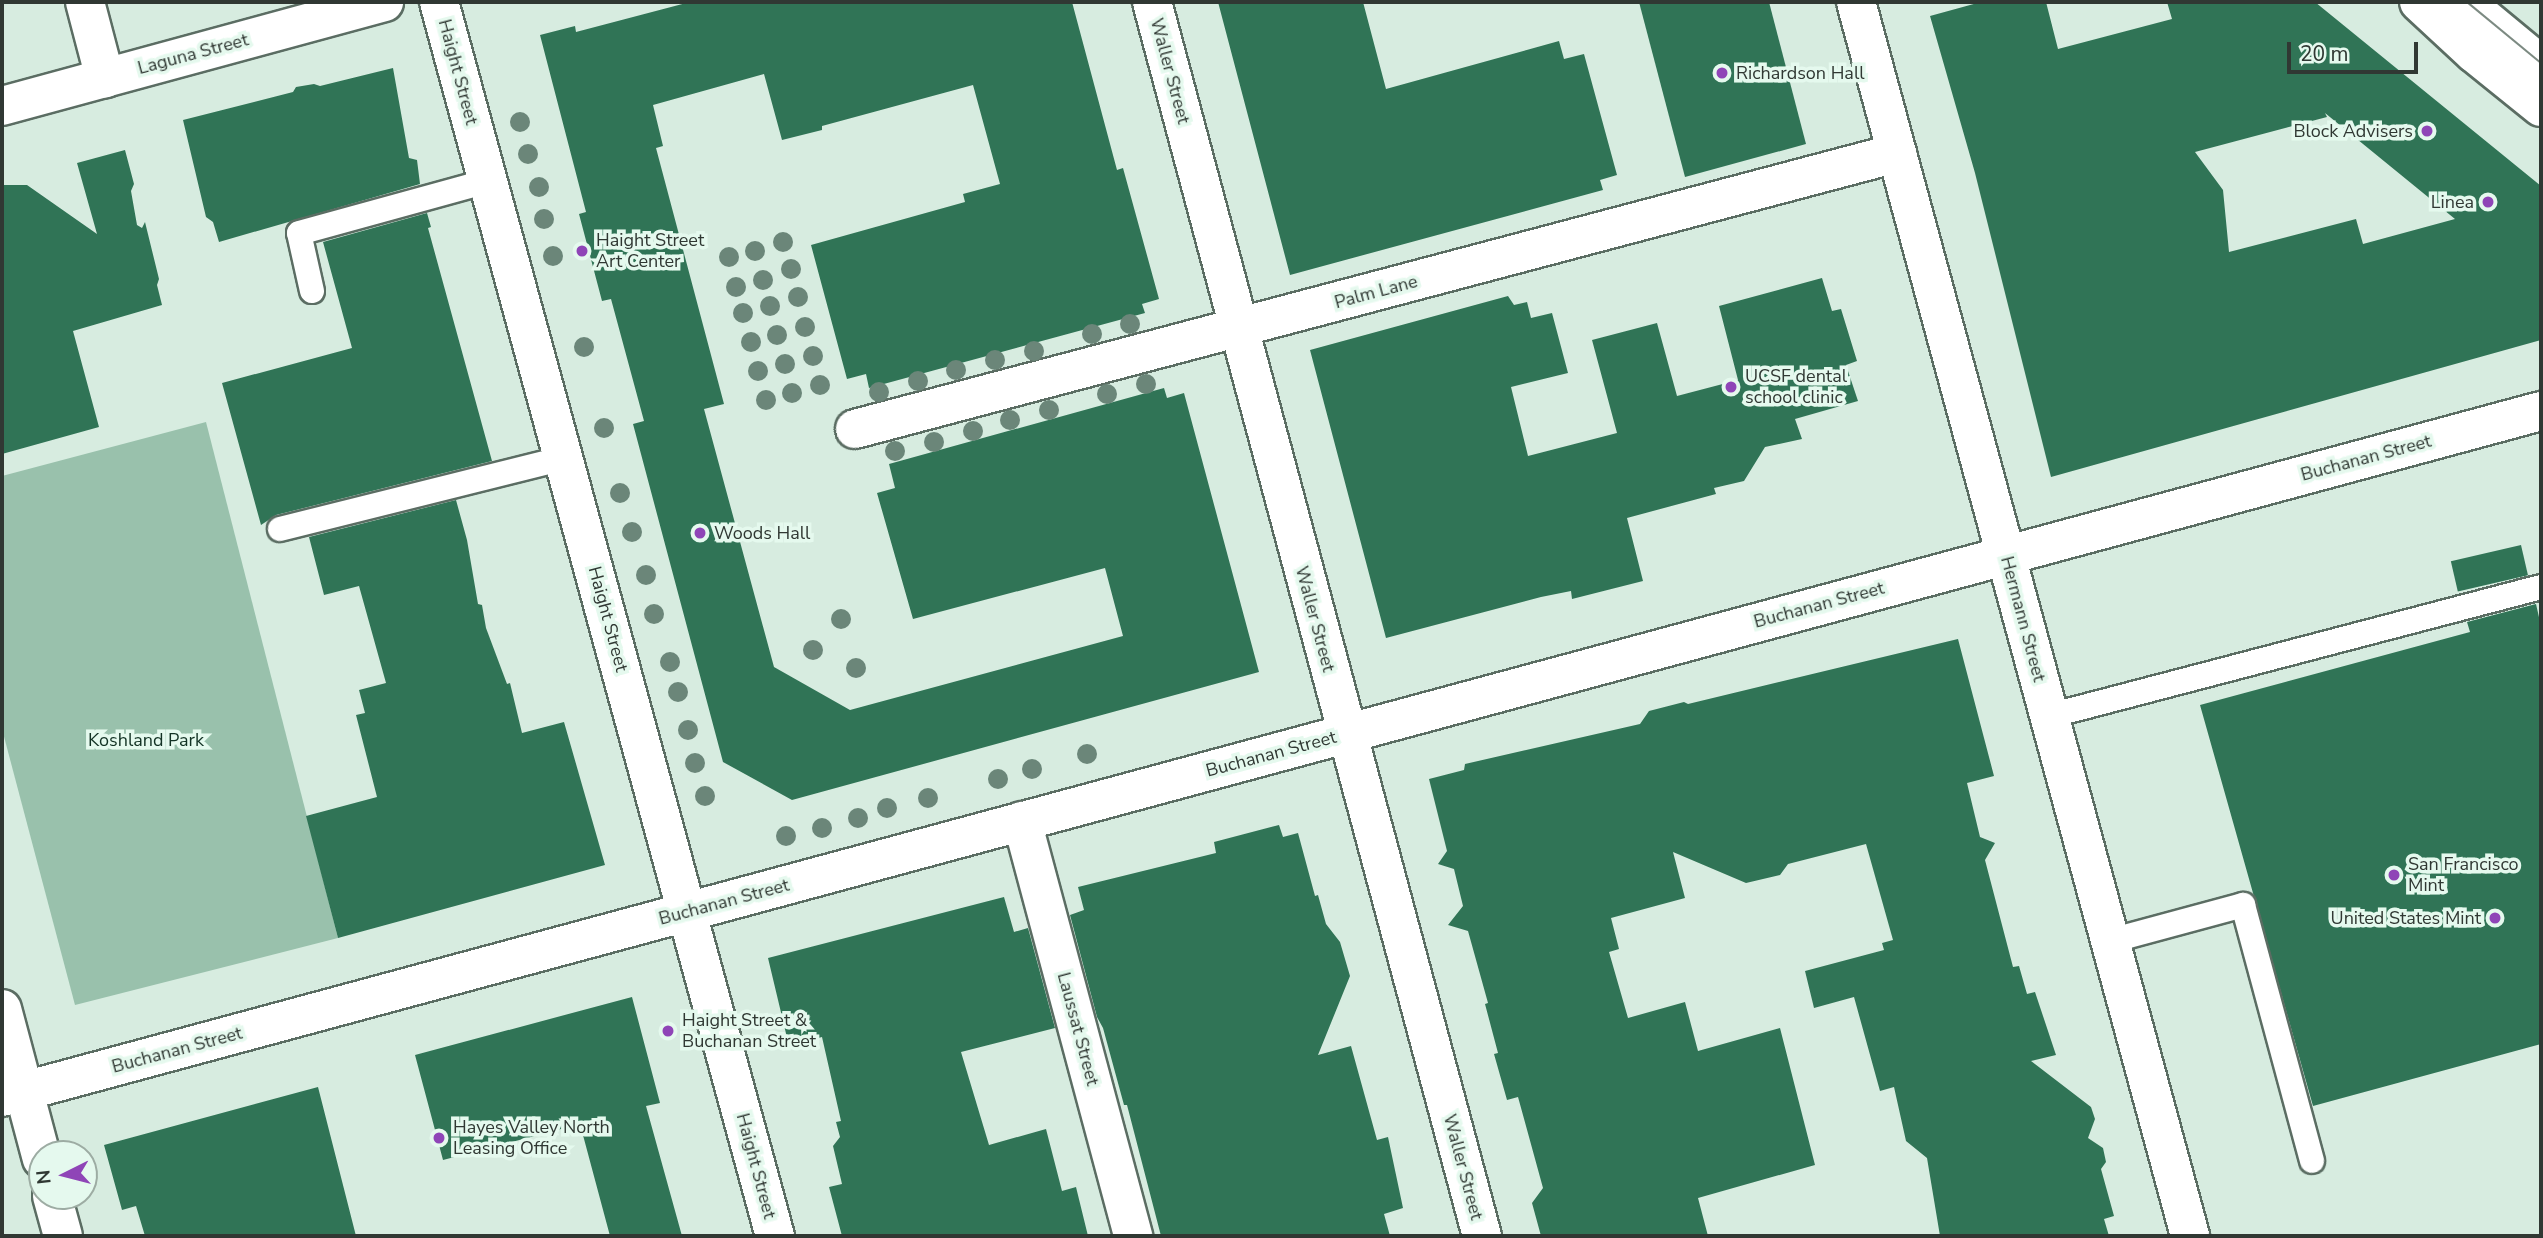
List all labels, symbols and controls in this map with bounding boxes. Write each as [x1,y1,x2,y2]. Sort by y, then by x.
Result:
street label: Waller Street [1146,16,1194,126]
street label: Haight Street [434,17,482,127]
scale bar [2291,28,2422,72]
street label: Laguna Street [135,29,251,79]
text: 20 m [2300,40,2349,68]
place label: Richardson Hall [1736,62,1865,84]
marker: Richardson Hall [1714,65,1730,81]
place label: Block Advisers [2293,120,2413,142]
marker: Block Advisers [2419,123,2435,139]
place label: Linea [2431,191,2474,213]
marker: Linea [2480,194,2496,210]
place label: Haight Street Art Center [596,230,704,272]
marker: Haight Street Art Center [574,243,590,259]
street label: Palm Lane [1332,271,1420,313]
place label: UCSF dental school clinic [1745,366,1847,408]
marker: UCSF dental school clinic [1723,379,1739,395]
street label: Buchanan Street [2298,430,2434,486]
place label: Woods Hall [714,522,810,544]
marker: Woods Hall [692,525,708,541]
street label: Hermann Street [1996,554,2050,684]
street label: Haight Street [584,564,632,674]
street label: Waller Street [1291,564,1339,674]
street label: Buchanan Street [1751,577,1887,633]
street label: Buchanan Street [1203,726,1339,782]
park label: Koshland Park [88,729,204,751]
place label: San Francisco Mint [2408,854,2519,896]
marker: San Francisco Mint [2386,867,2402,883]
street label: Buchanan Street [656,874,792,930]
place label: United States Mint [2331,907,2481,929]
marker: United States Mint [2487,910,2503,926]
street label: Laussat Street [1053,970,1103,1088]
place label: Haight Street & Buchanan Street [682,1010,816,1052]
street label: Buchanan Street [109,1022,245,1078]
marker: Haight Street & Buchanan Street [660,1023,676,1039]
street label: Haight Street [732,1111,780,1221]
street label: Waller Street [1439,1112,1487,1222]
place label: Hayes Valley North Leasing Office [453,1117,610,1160]
marker: Hayes Valley North Leasing Office [431,1130,447,1146]
north arrow [28,1140,98,1210]
text: N [30,1169,58,1185]

